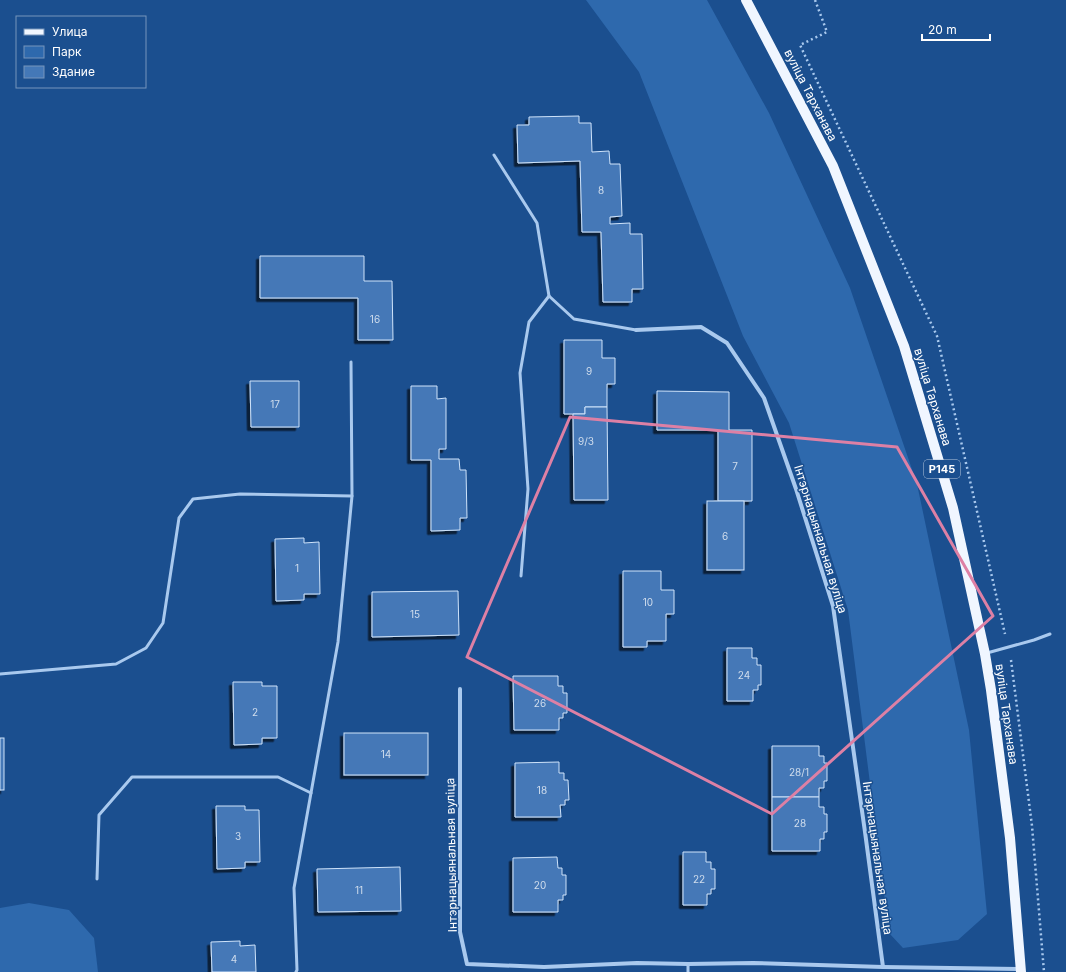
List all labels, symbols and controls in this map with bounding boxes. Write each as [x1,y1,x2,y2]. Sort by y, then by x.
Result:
legend [16,16,146,88]
scale bar [922,16,990,42]
text: 20 m [928,22,957,37]
text: Улица [52,24,87,39]
text: Парк [52,44,82,59]
street label: вуліца Тарханава [781,46,841,144]
text: Здание [52,64,95,79]
house number: 8 [598,184,604,196]
house number: 16 [370,313,380,325]
street label: вуліца Тарханава [911,346,955,448]
house number: 9 [586,365,592,377]
house number: 17 [270,398,280,410]
house number: 9/3 [578,435,594,447]
house number: 7 [732,460,738,472]
road number: Р145 [924,460,960,478]
street label: Інтэрнацыянальная вуліца [791,463,851,615]
house number: 6 [722,530,728,542]
house number: 1 [295,562,299,574]
house number: 10 [643,596,653,608]
house number: 15 [410,608,420,620]
street label: вуліца Тарханава [993,663,1021,765]
house number: 24 [738,669,750,681]
house number: 26 [534,697,546,709]
house number: 2 [252,706,258,718]
house number: 14 [381,748,391,760]
house number: 28/1 [789,766,809,778]
street label: Інтэрнацыянальная вуліца [442,778,460,932]
street label: Інтэрнацыянальная вуліца [860,780,896,936]
house number: 18 [537,784,547,796]
house number: 28 [794,817,806,829]
house number: 3 [235,830,241,842]
house number: 22 [693,873,705,885]
house number: 20 [534,879,546,891]
house number: 11 [355,884,363,896]
house number: 4 [231,953,237,965]

